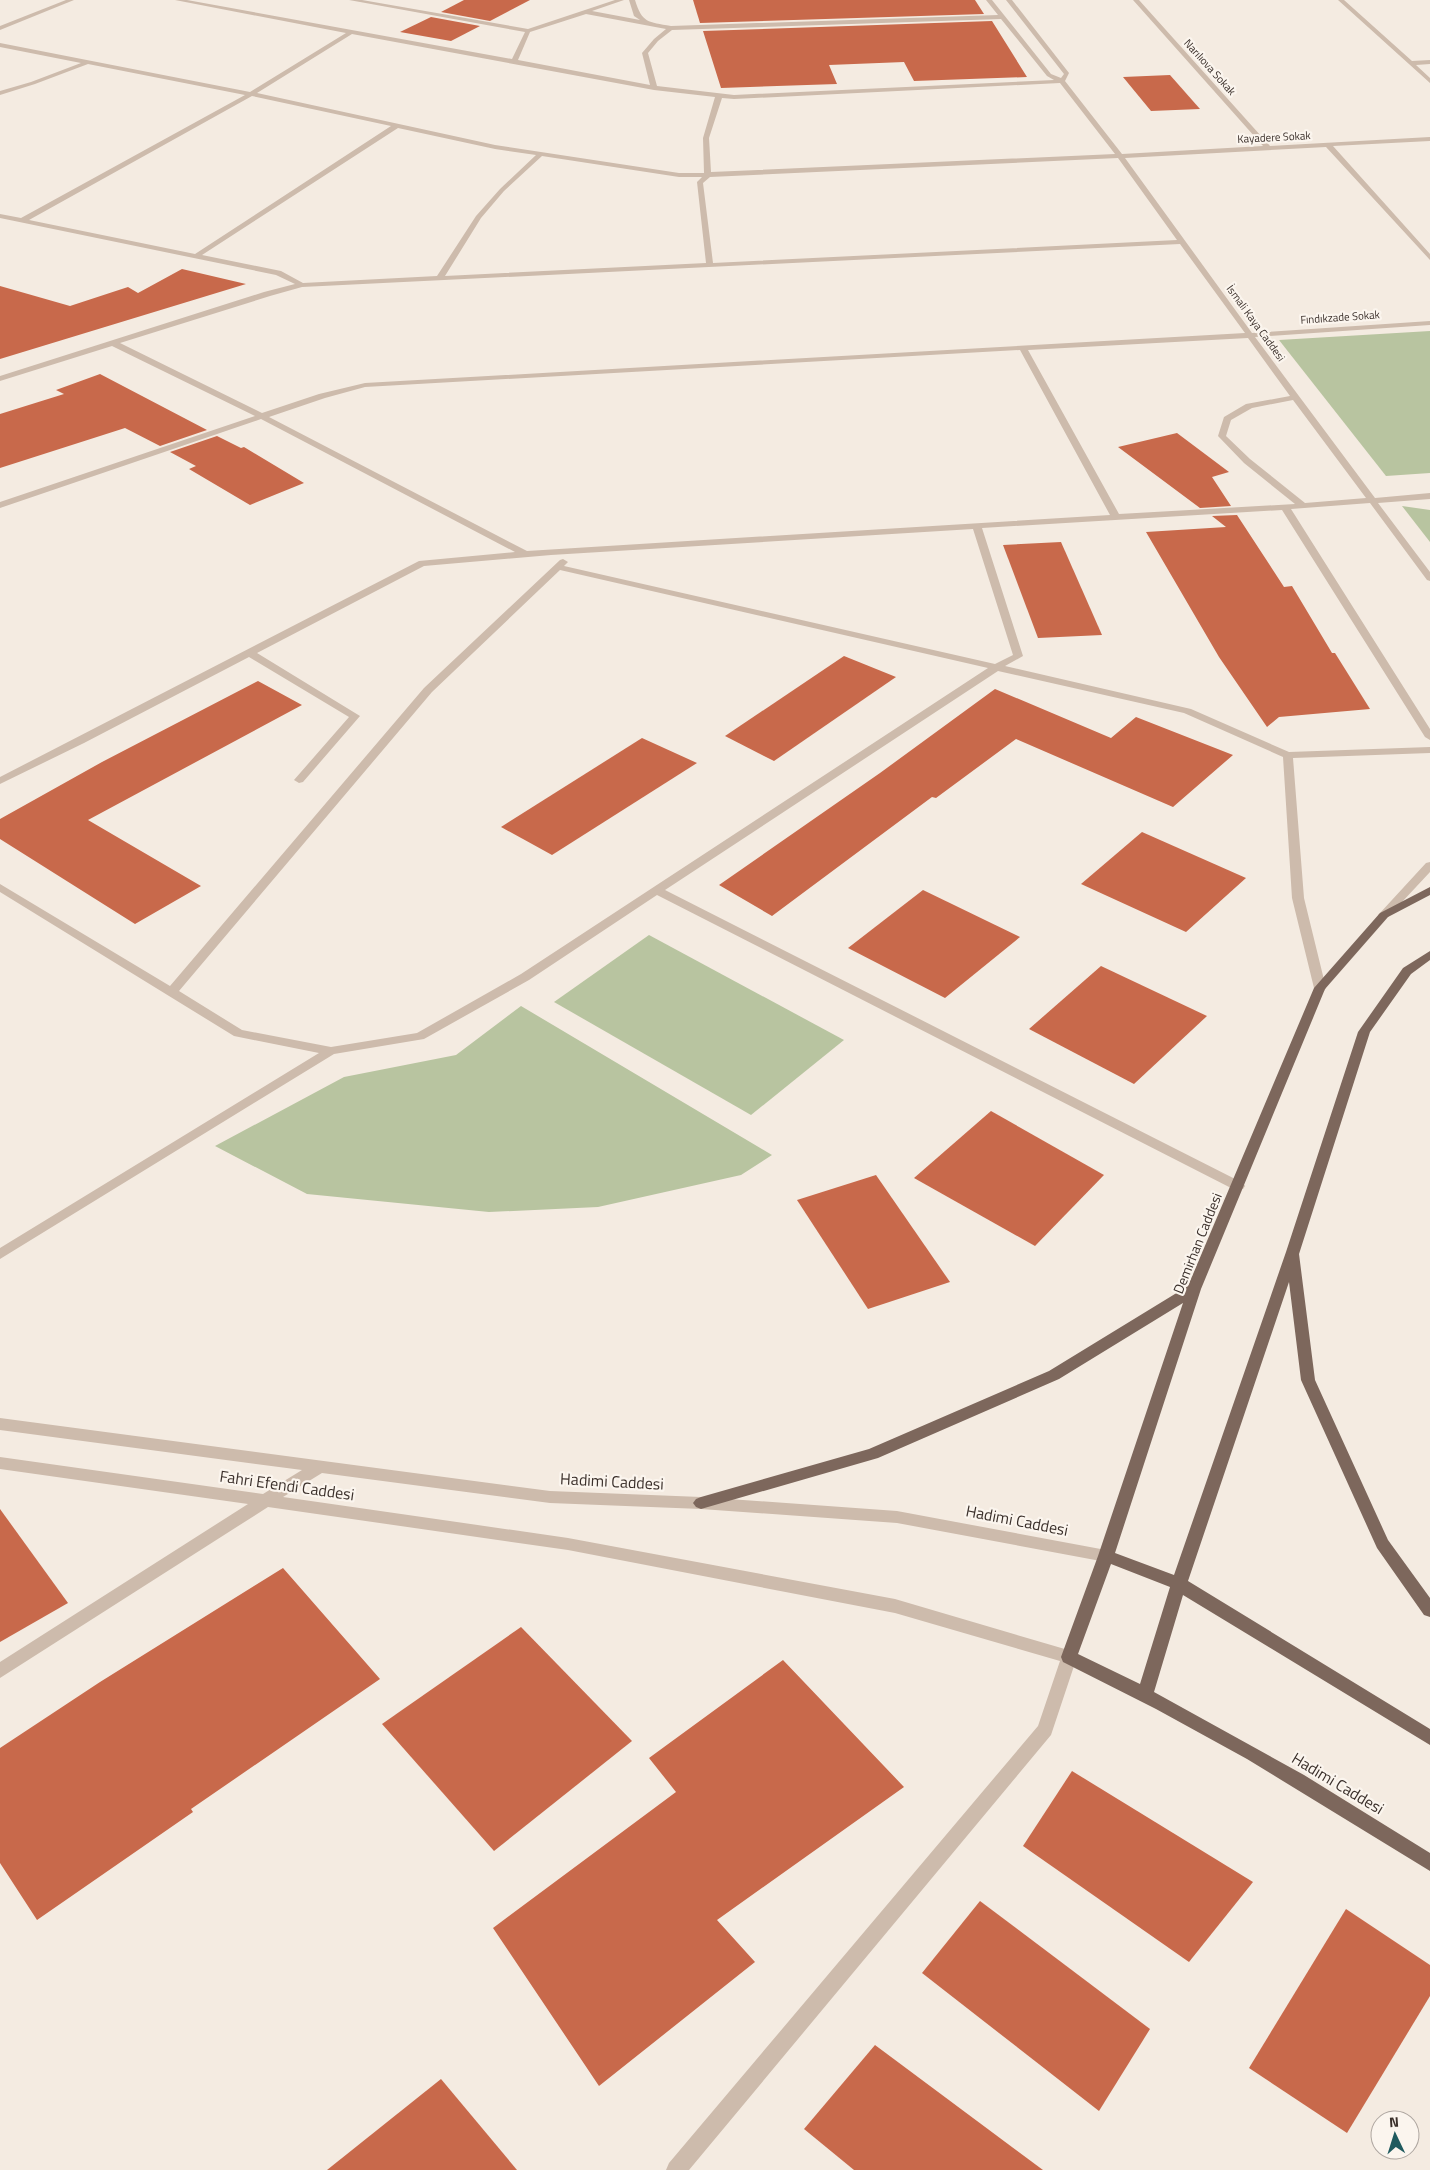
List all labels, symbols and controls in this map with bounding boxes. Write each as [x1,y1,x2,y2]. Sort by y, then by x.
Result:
street label: Narılıova Sokak [1180,35,1240,99]
street label: Kayadere Sokak [1237,127,1312,147]
street label: İsmali Kaya Caddesi [1223,281,1289,365]
street label: Fındıkzade Sokak [1300,306,1381,328]
street label: Demirhan Caddesi [1167,1189,1227,1297]
street label: Fahri Efendi Caddesi [218,1464,356,1506]
street label: Hadimi Caddesi [560,1466,664,1496]
street label: Hadimi Caddesi [964,1498,1070,1542]
street label: Hadimi Caddesi [1287,1746,1389,1820]
north arrow [1370,2110,1420,2160]
text: N [1388,2111,1400,2132]

